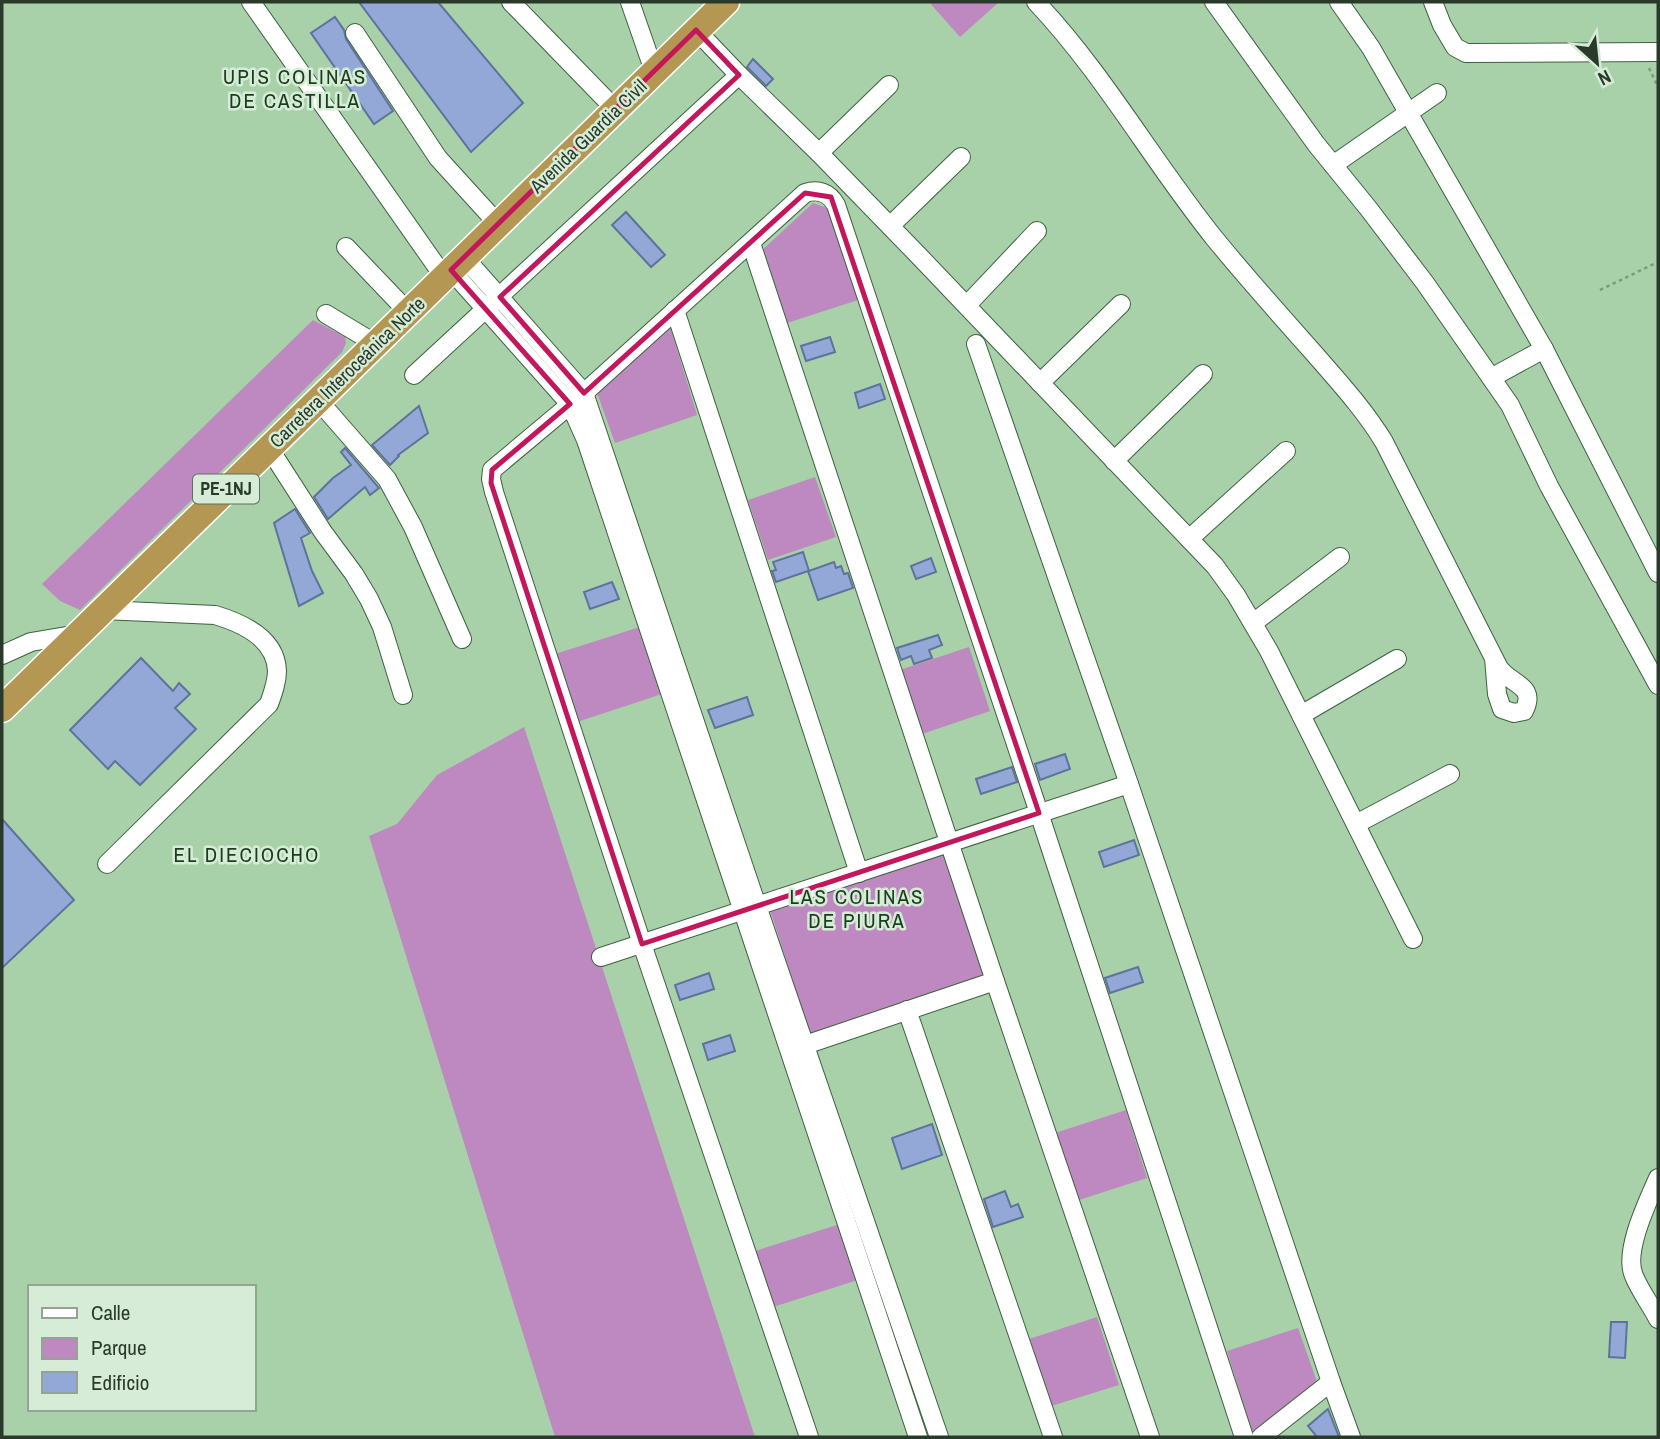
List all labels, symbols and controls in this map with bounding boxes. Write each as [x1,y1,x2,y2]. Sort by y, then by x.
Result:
north arrow [1562,28,1632,98]
district label: UPIS COLINAS DE CASTILLA [223,62,367,115]
text: N [1594,64,1616,92]
street label: Avenida Guardia Civil [523,73,652,199]
street label: Carretera Interoceánica Norte [264,291,430,453]
road number: PE-1NJ [193,475,259,504]
district label: EL DIECIOCHO [174,840,320,869]
district label: LAS COLINAS DE PIURA [790,882,924,935]
legend [28,1285,256,1411]
text: Calle [91,1298,130,1327]
text: Parque [91,1333,147,1362]
text: Edificio [91,1368,149,1397]

